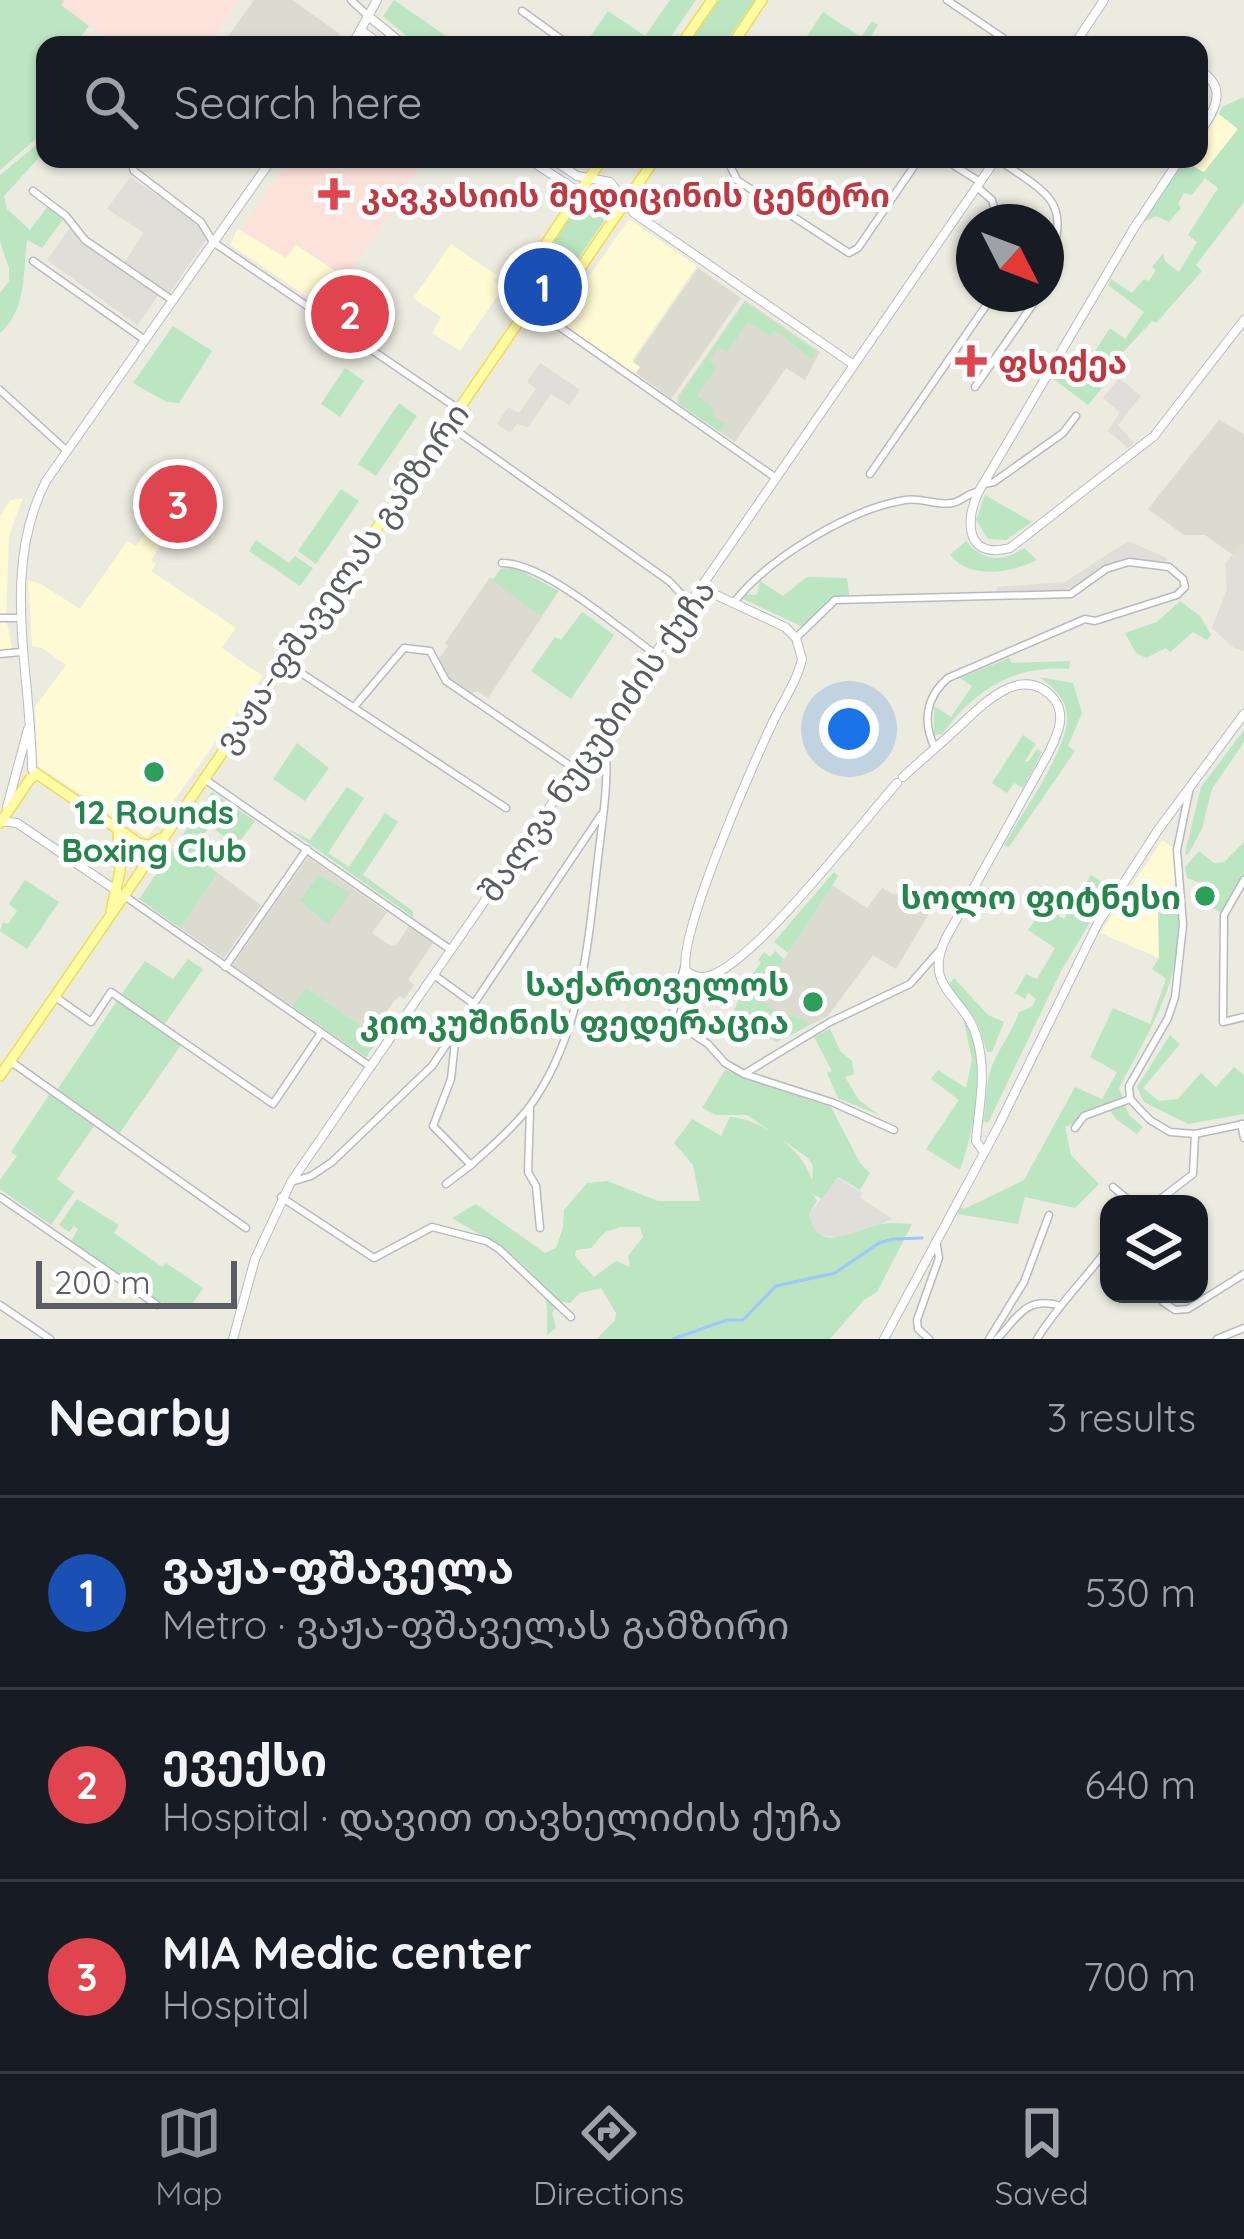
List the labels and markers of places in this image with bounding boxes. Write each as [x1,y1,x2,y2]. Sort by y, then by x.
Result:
place label: კავკასიის მედიცინის ცენტრი [361,174,890,216]
marker: კავკასიის მედიცინის ცენტრი [318,178,350,210]
pin: 1 [504,242,582,332]
pin: 2 [311,269,389,359]
place label: ფსიქეა [998,341,1127,382]
marker: ფსიქეა [955,345,987,377]
pin: 3 [139,459,217,549]
marker: 12 Rounds Boxing Club [141,759,167,785]
place label: 12 Rounds Boxing Club [61,791,247,870]
place label: სოლო ფიტნესი [901,876,1181,918]
marker: სოლო ფიტნესი [1192,883,1218,909]
place label: საქართველოს კიოკუშინის ფედერაცია [360,963,789,1043]
marker: საქართველოს კიოკუშინის ფედერაცია [800,989,826,1015]

